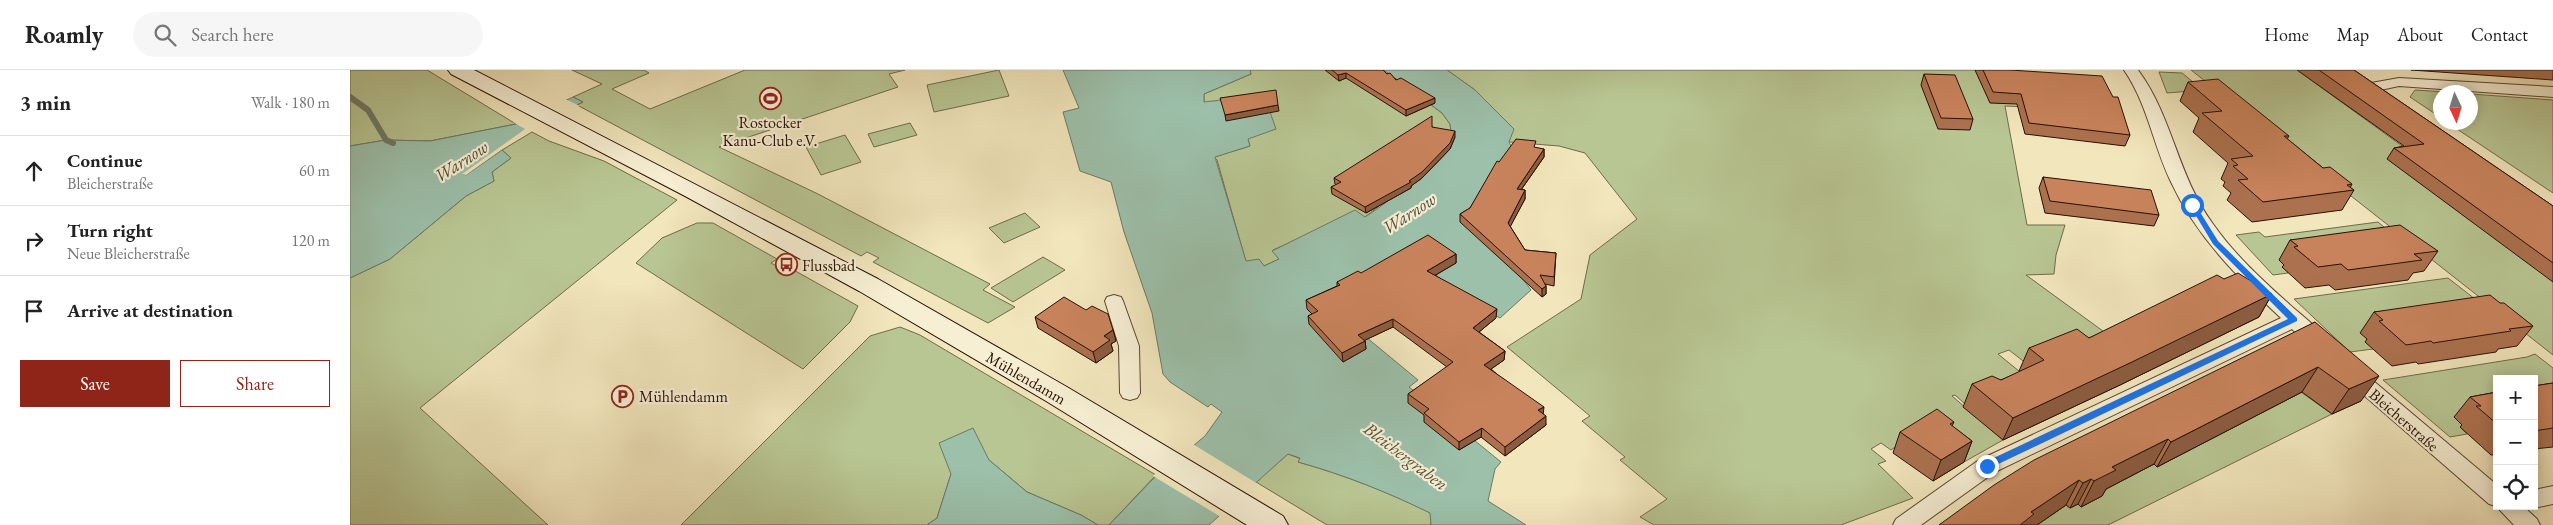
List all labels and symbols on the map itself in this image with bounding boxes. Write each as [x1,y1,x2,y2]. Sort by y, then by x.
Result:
north arrow [2433,85,2478,130]
sports icon: Rostocker Kanu-Club e.V. [758,86,782,110]
place label: Rostocker Kanu-Club e.V. [723,112,817,151]
water label: Warnow [430,135,493,187]
water label: Warnow [1378,187,1441,239]
route start [2181,194,2204,217]
bus stop icon: Flussbad [774,253,798,277]
place label: Flussbad [802,255,856,276]
street label: Mühlendamm [982,347,1070,410]
parking icon: Mühlendamm [611,384,635,408]
street label: Bleicherstraße [2365,384,2443,456]
place label: Mühlendamm [639,386,729,407]
water label: Bleichergraben [1358,416,1453,496]
route end [1976,455,1999,478]

